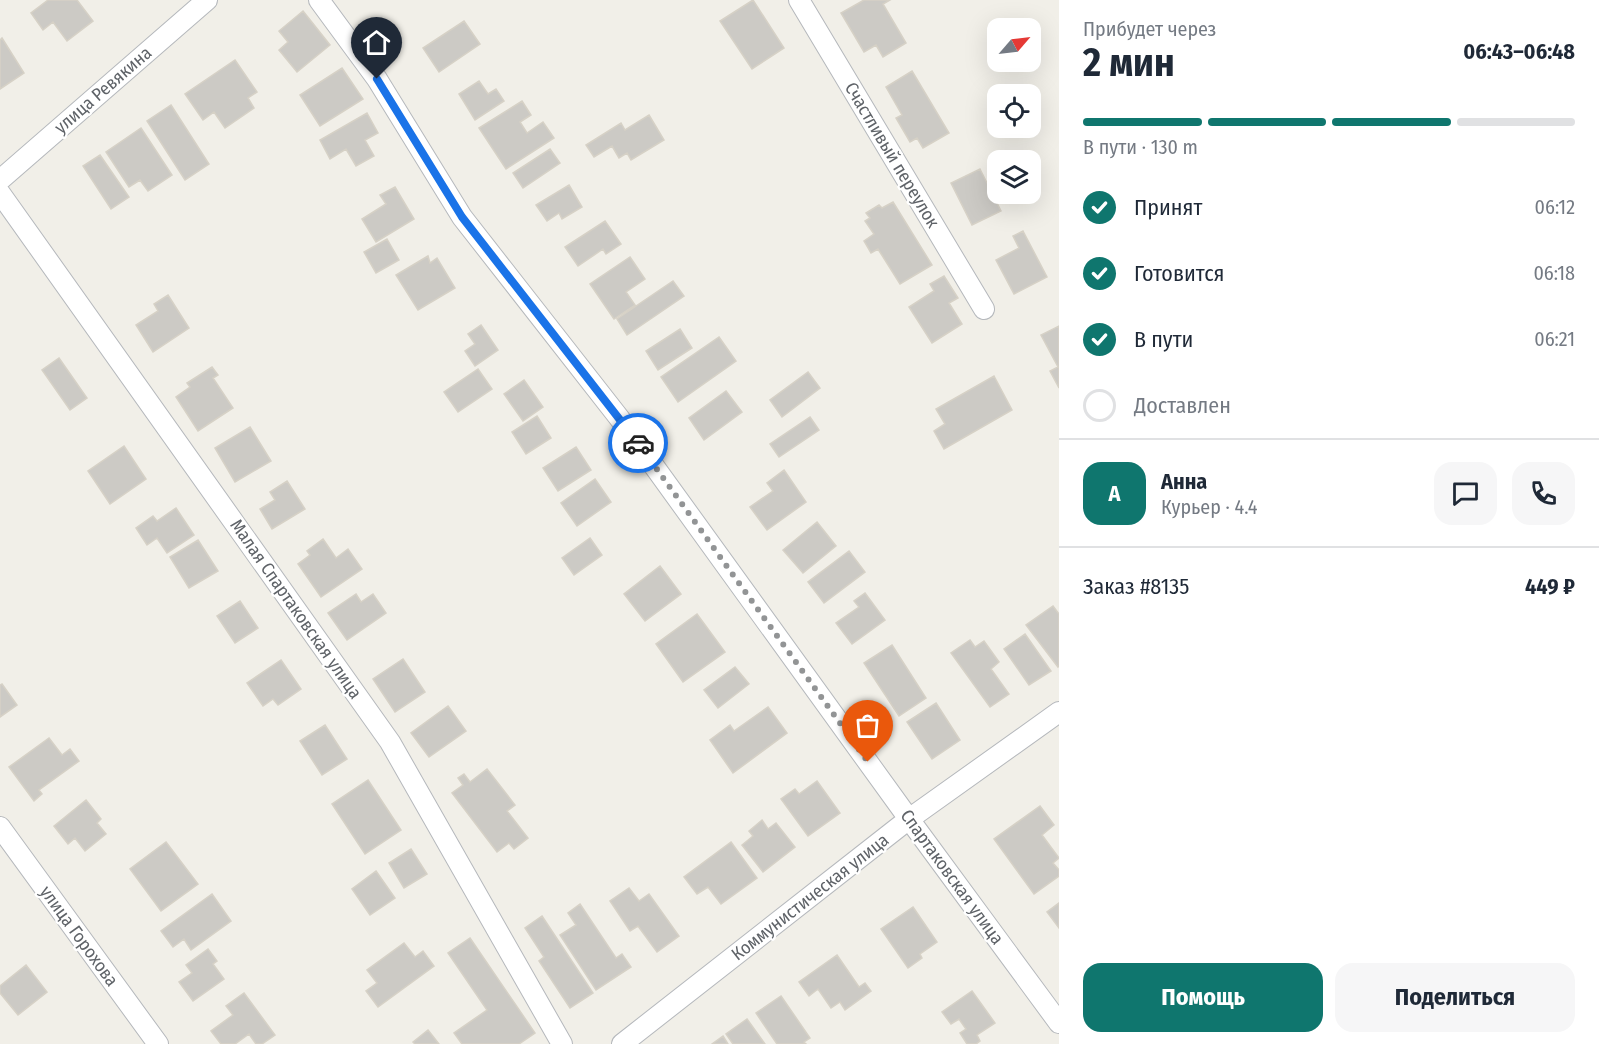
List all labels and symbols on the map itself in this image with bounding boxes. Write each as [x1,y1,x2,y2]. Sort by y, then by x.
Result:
pin [351,17,402,79]
north arrow [987,18,1041,72]
street label: улица Ревякина [50,42,156,138]
street label: Счастливый переулок [840,78,944,232]
courier [608,413,668,473]
street label: Малая Спартаковская улица [225,515,367,703]
pin [842,700,893,762]
street label: Спартаковская улица [896,805,1008,949]
street label: Коммунистическая улица [727,829,893,965]
street label: улица Горохова [35,881,123,991]

